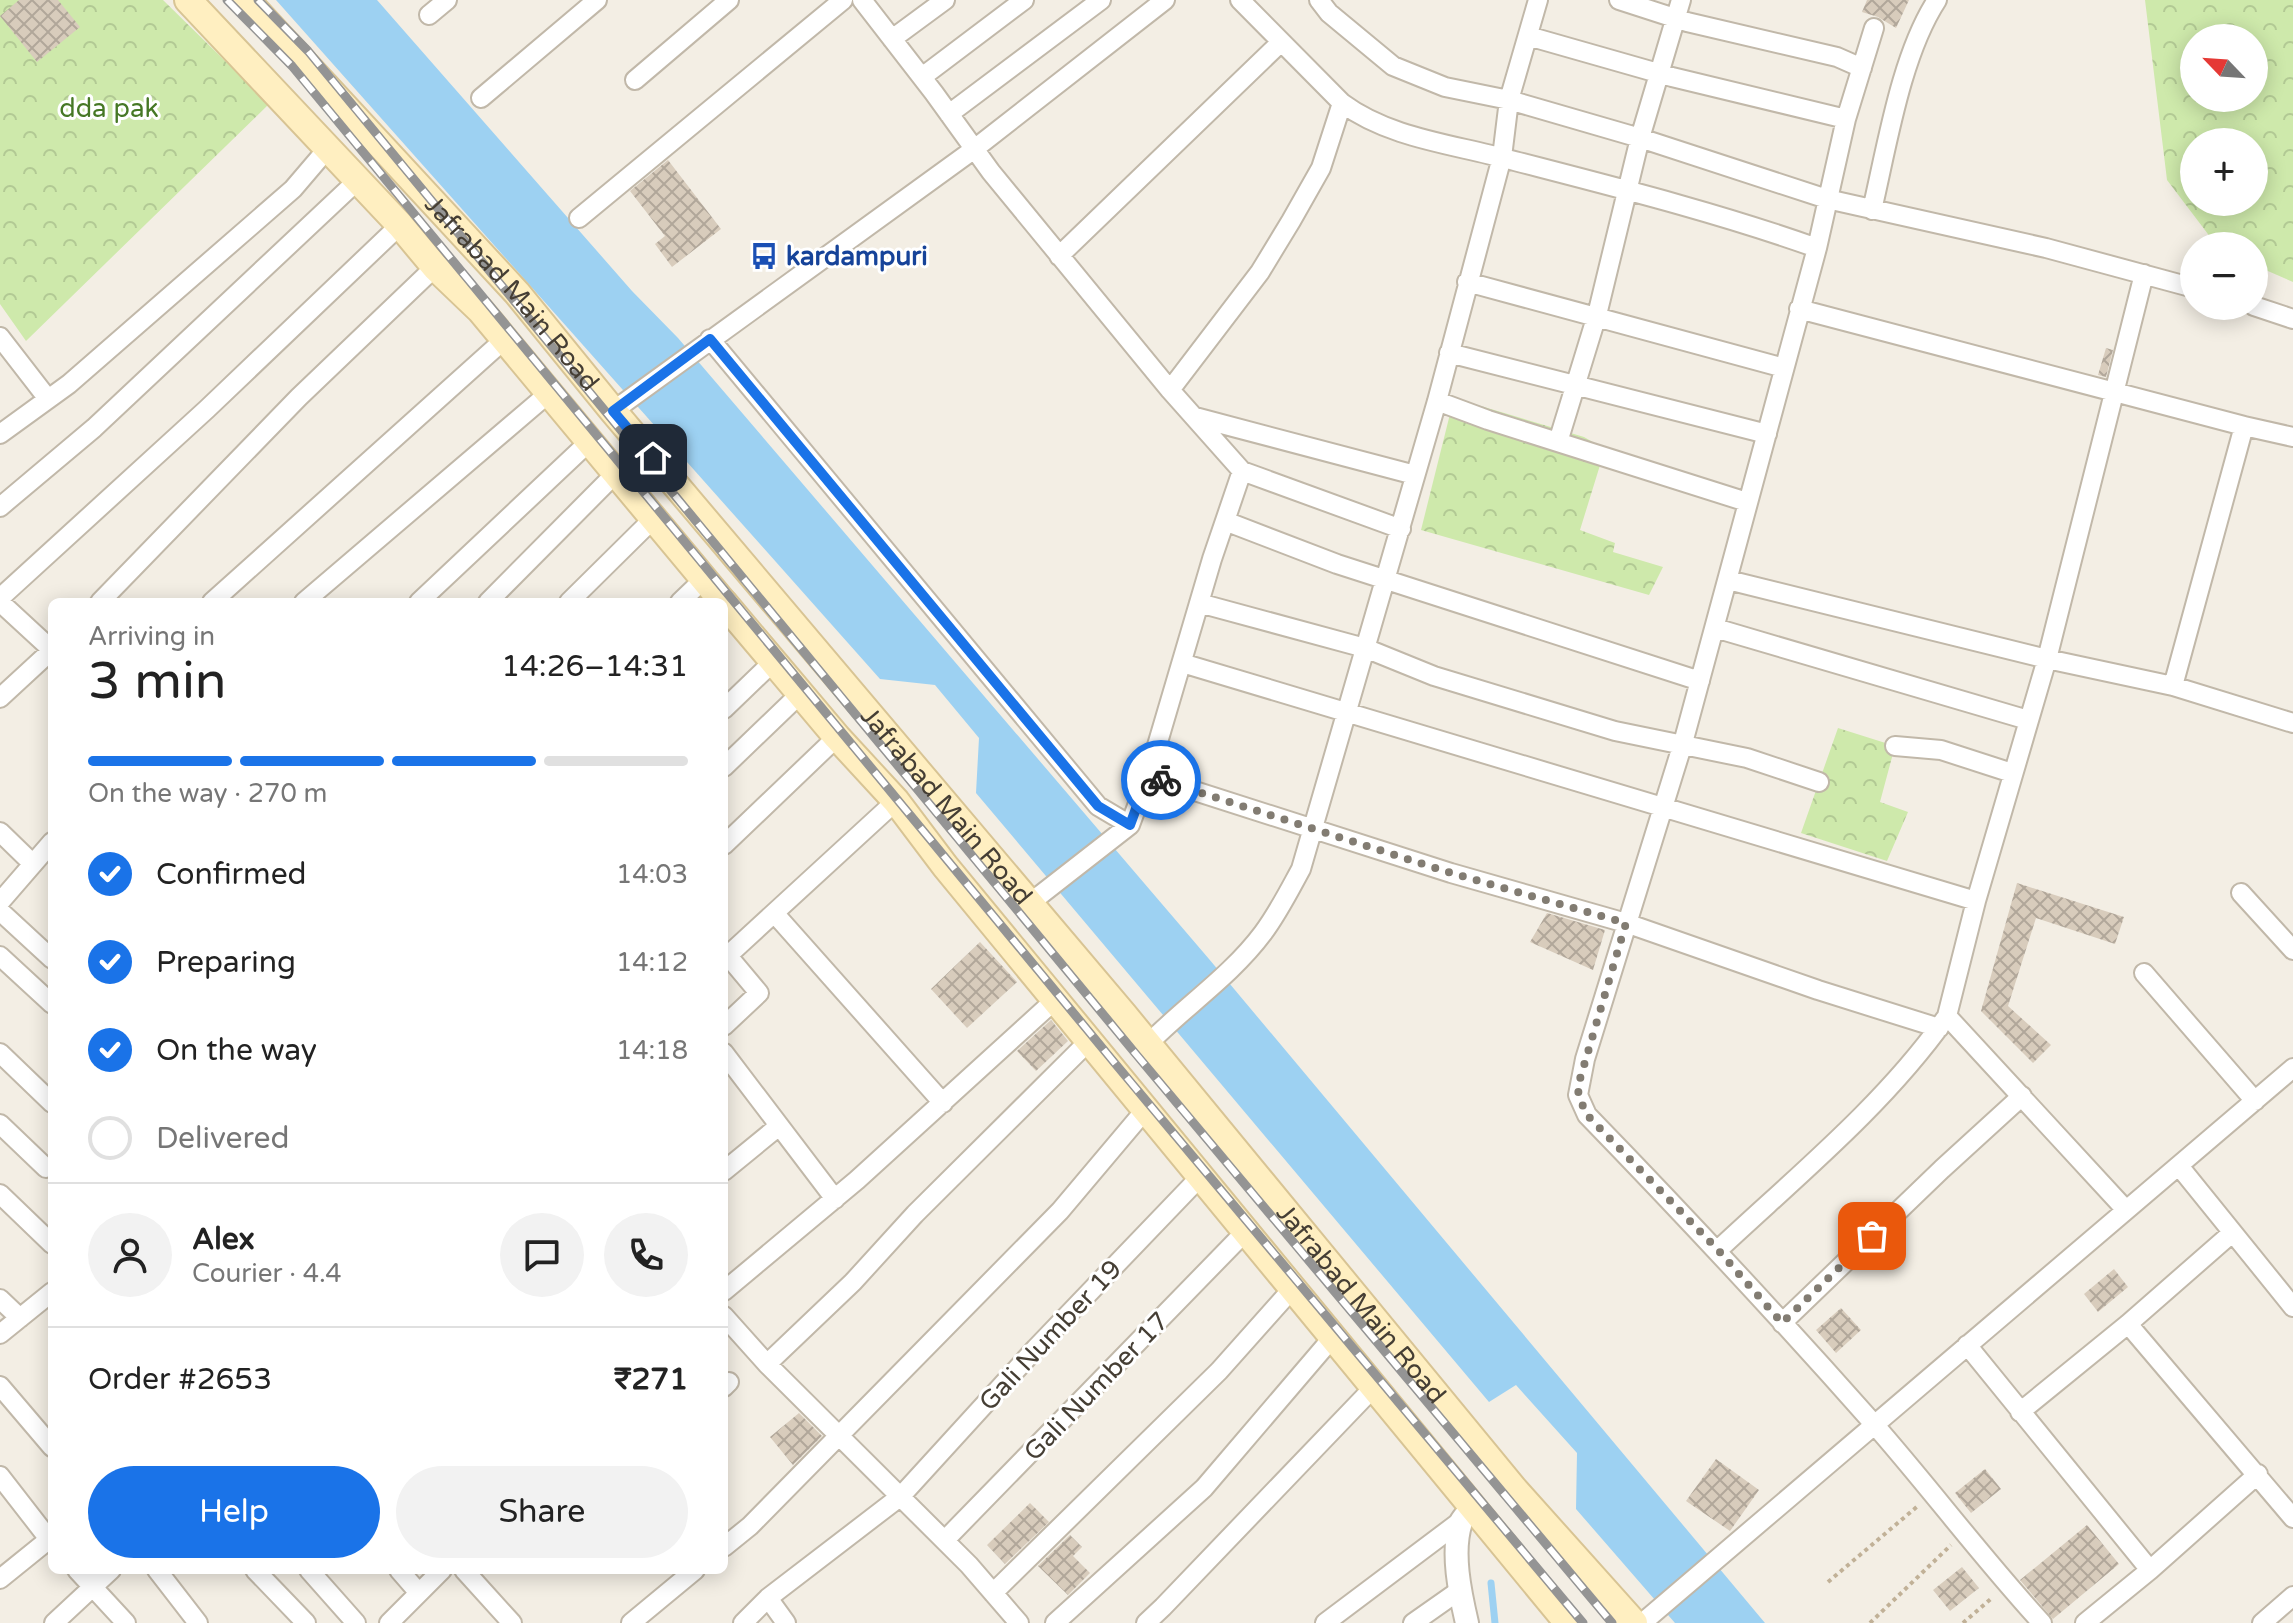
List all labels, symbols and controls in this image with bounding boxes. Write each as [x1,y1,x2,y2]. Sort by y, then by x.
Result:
north arrow [2180,24,2268,112]
map controls [2180,24,2268,320]
park label: dda pak [59,93,159,124]
button: + [2180,128,2268,216]
street label: Jafrabad Main Road [418,189,605,397]
button: − [2180,232,2268,320]
bus stop icon: kardampuri [749,241,779,271]
place label: kardampuri [786,241,928,272]
pin [619,424,687,492]
icon: home [631,436,675,480]
text: Arriving in [88,621,215,652]
text: 14:26–14:31 [501,648,688,685]
text: 3 min [88,650,227,713]
street label: Jafrabad Main Road [854,701,1039,911]
courier [1121,740,1201,820]
icon: bike [1139,758,1183,802]
text: On the way · 270 m [88,778,327,809]
icon: check [88,852,132,896]
text: Confirmed [156,856,307,893]
text: 14:03 [616,859,688,890]
icon: check [88,940,132,984]
text: Preparing [156,944,296,981]
text: 14:12 [616,947,688,978]
icon: check [88,1028,132,1072]
text: On the way [156,1032,317,1069]
text: 14:18 [616,1035,688,1066]
text: Delivered [156,1120,290,1157]
street label: Jafrabad Main Road [1270,1198,1452,1410]
pin [1838,1202,1906,1270]
button: person [88,1213,172,1297]
button: chat [500,1213,584,1297]
button: phone [604,1213,688,1297]
icon: bag [1850,1214,1894,1258]
text: Alex [192,1221,255,1258]
street label: Gali Number 19 [973,1254,1128,1417]
text: Courier · 4.4 [192,1258,342,1289]
street label: Gali Number 17 [1018,1306,1175,1467]
text: Order #2653 [88,1361,272,1398]
text: ₹271 [614,1361,688,1398]
button: Help [88,1466,380,1558]
button: Share [396,1466,688,1558]

